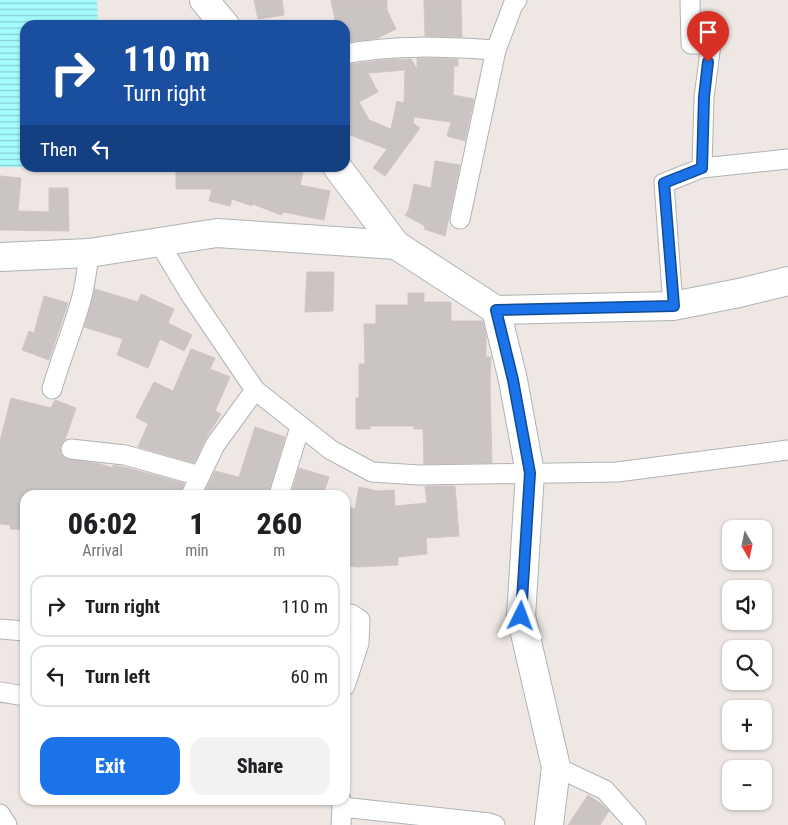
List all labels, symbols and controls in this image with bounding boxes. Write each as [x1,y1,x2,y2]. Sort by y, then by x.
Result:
pin [687,11,729,62]
icon: arrive [694,18,722,46]
text: 110 m [123,39,210,80]
icon: right [40,40,105,105]
text: Turn right [123,81,206,106]
icon: left [87,135,115,163]
text: Then [40,138,77,161]
text: 06:02 [68,506,137,541]
text: 1 [189,506,204,541]
text: 260 [256,506,302,541]
north arrow [722,520,772,570]
map controls [722,520,772,810]
text: Arrival [82,541,123,560]
text: min [185,541,209,560]
text: m [273,541,285,560]
button: sound [722,580,772,630]
position arrow [494,589,546,641]
icon: right [42,592,70,620]
text: Turn right [85,595,160,618]
text: 110 m [281,595,328,618]
button: search [722,640,772,690]
icon: left [42,662,70,690]
text: Turn left [85,665,150,688]
text: 60 m [291,665,328,688]
button: + [722,700,772,750]
button: Exit [40,737,180,795]
button: Share [190,737,330,795]
button: − [722,760,772,810]

